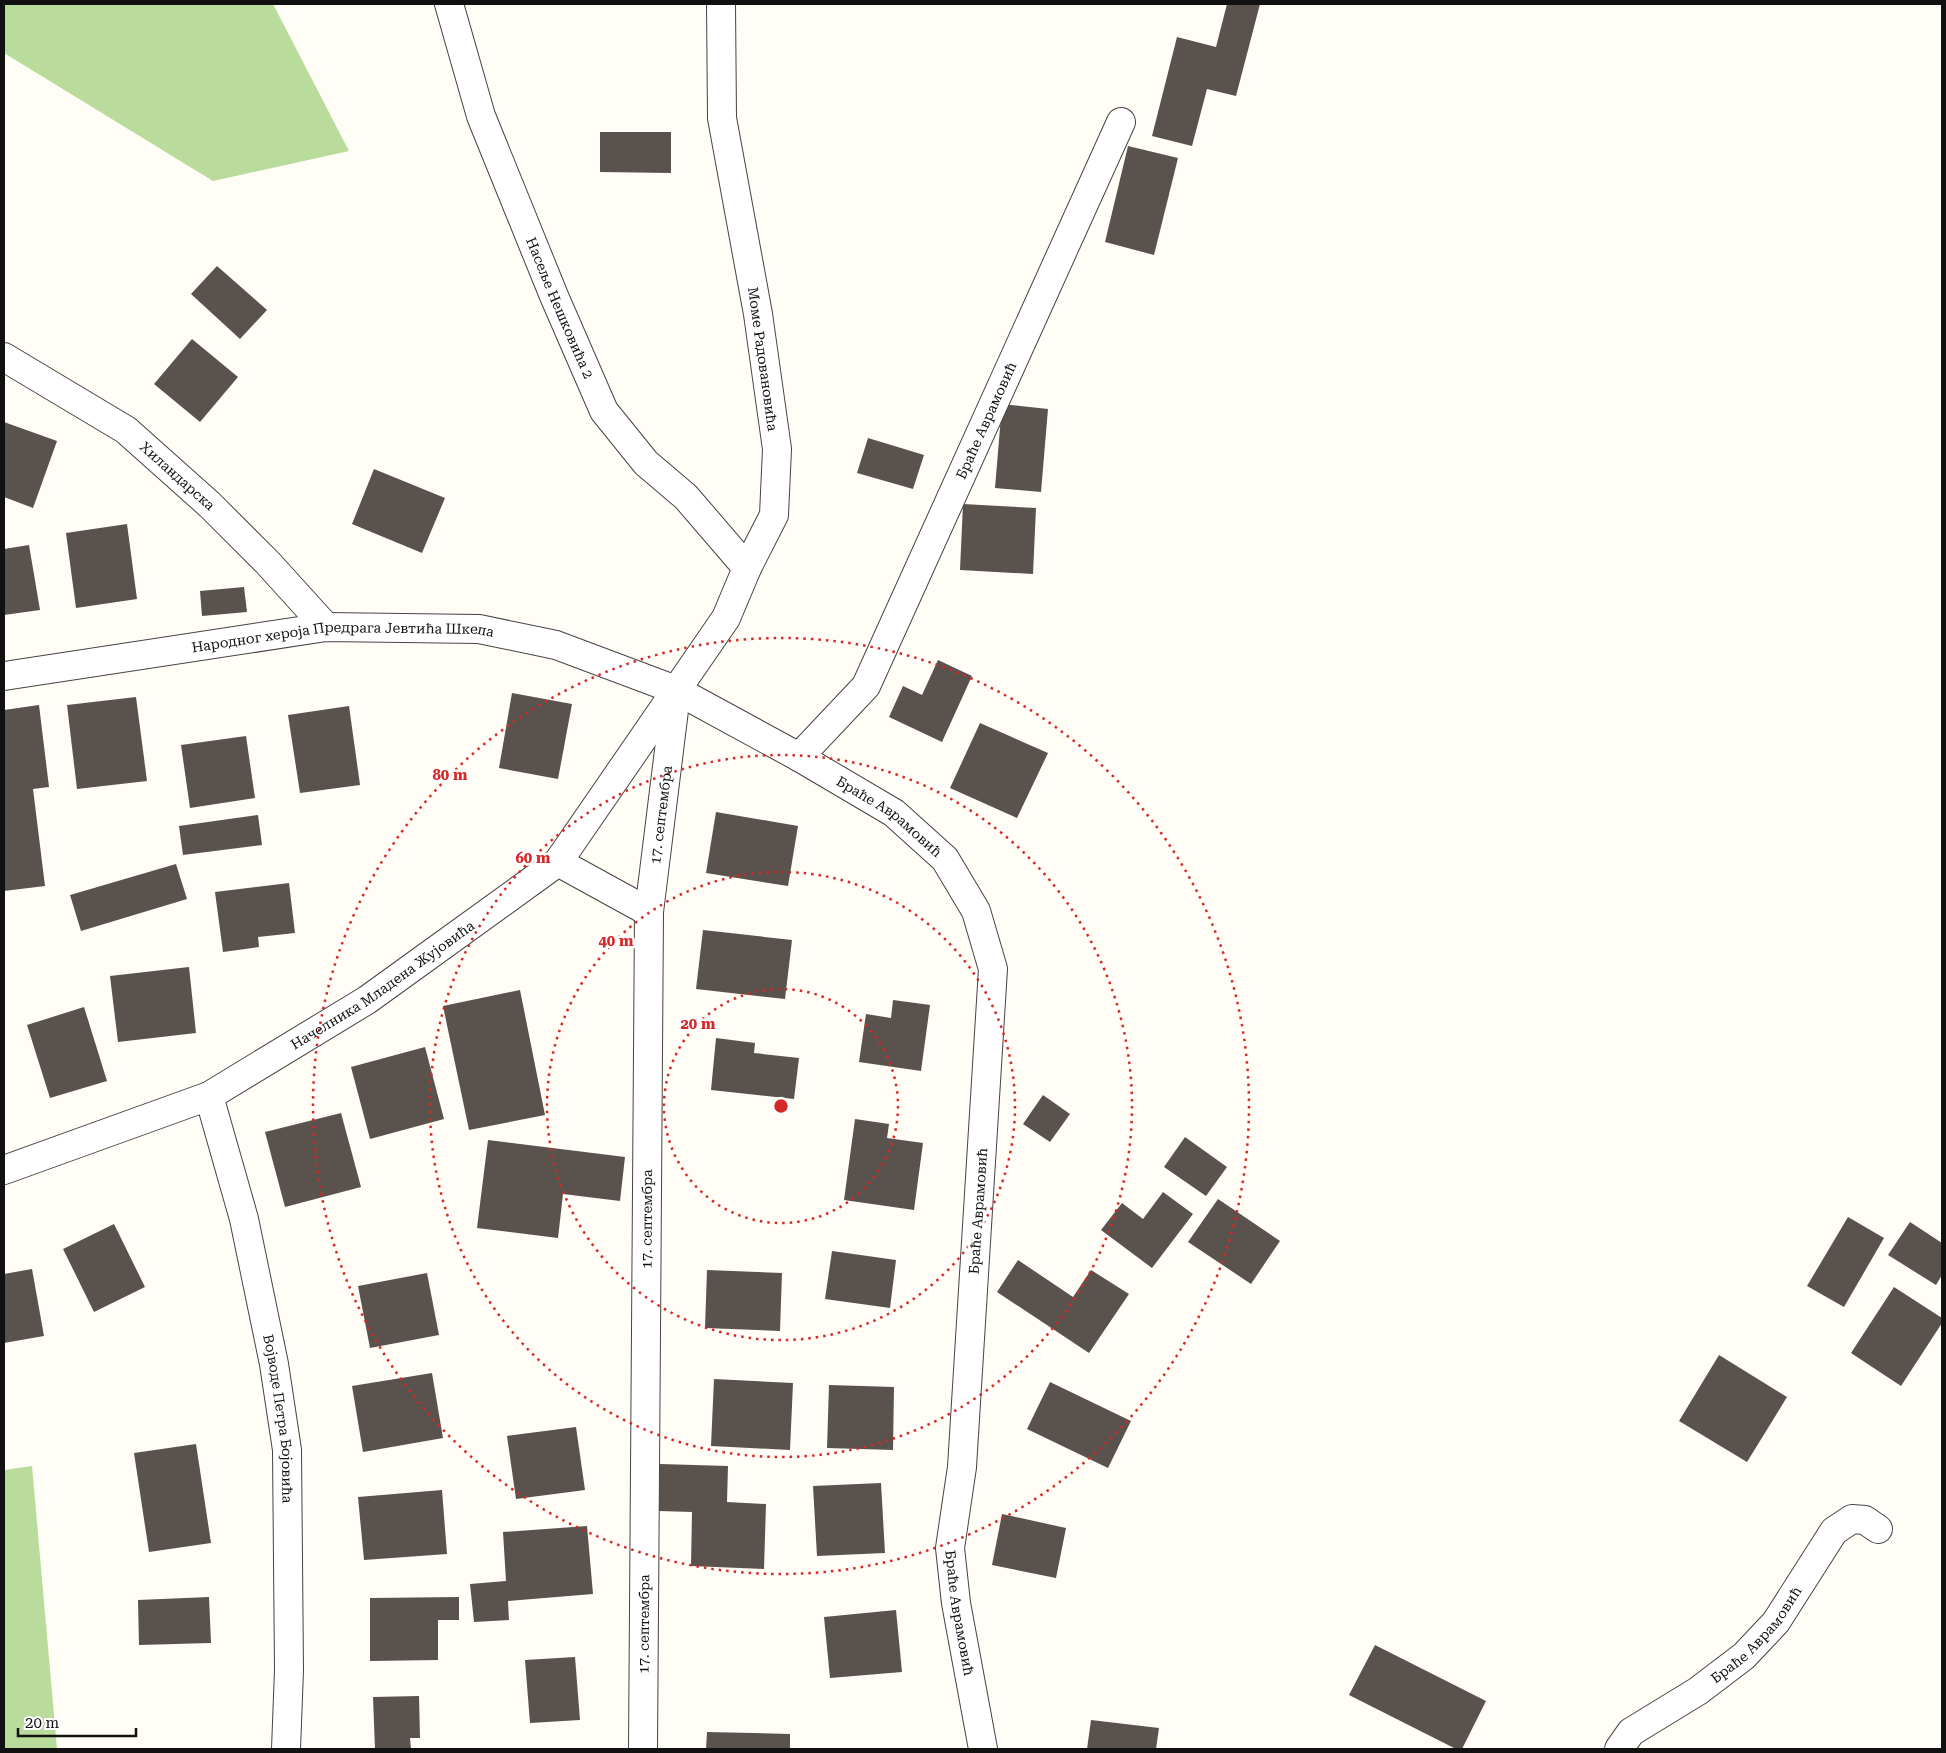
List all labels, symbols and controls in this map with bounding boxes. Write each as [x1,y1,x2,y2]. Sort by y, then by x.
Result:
street label: Насеље Нешковића 2 [523,235,597,381]
street label: Моме Радовановића [745,286,781,432]
street label: Браће Аврамовић [953,359,1019,482]
street label: Хиландарска [137,438,218,514]
street label: Народног хероја Предрага Јевтића Шкепа [191,619,496,655]
street label: 17. септембра [647,764,675,865]
text: 80 m [432,766,468,784]
street label: Браће Аврамовић [834,773,945,860]
text: 60 m [515,849,551,867]
street label: Начелника Младена Жујовића [288,917,478,1053]
text: 40 m [598,932,634,950]
text: 20 m [680,1015,716,1033]
centre of rings [772,1097,790,1115]
street label: Браће Аврамовић [966,1147,990,1275]
street label: 17. септембра [638,1169,655,1269]
street label: Војводе Петра Бојовића [260,1333,295,1504]
street label: Браће Аврамовић [942,1549,977,1677]
street label: 17. септембра [636,1574,652,1674]
street label: Браће Аврамовић [1708,1583,1805,1686]
scale bar [18,1706,135,1738]
text: 20 m [25,1714,60,1732]

